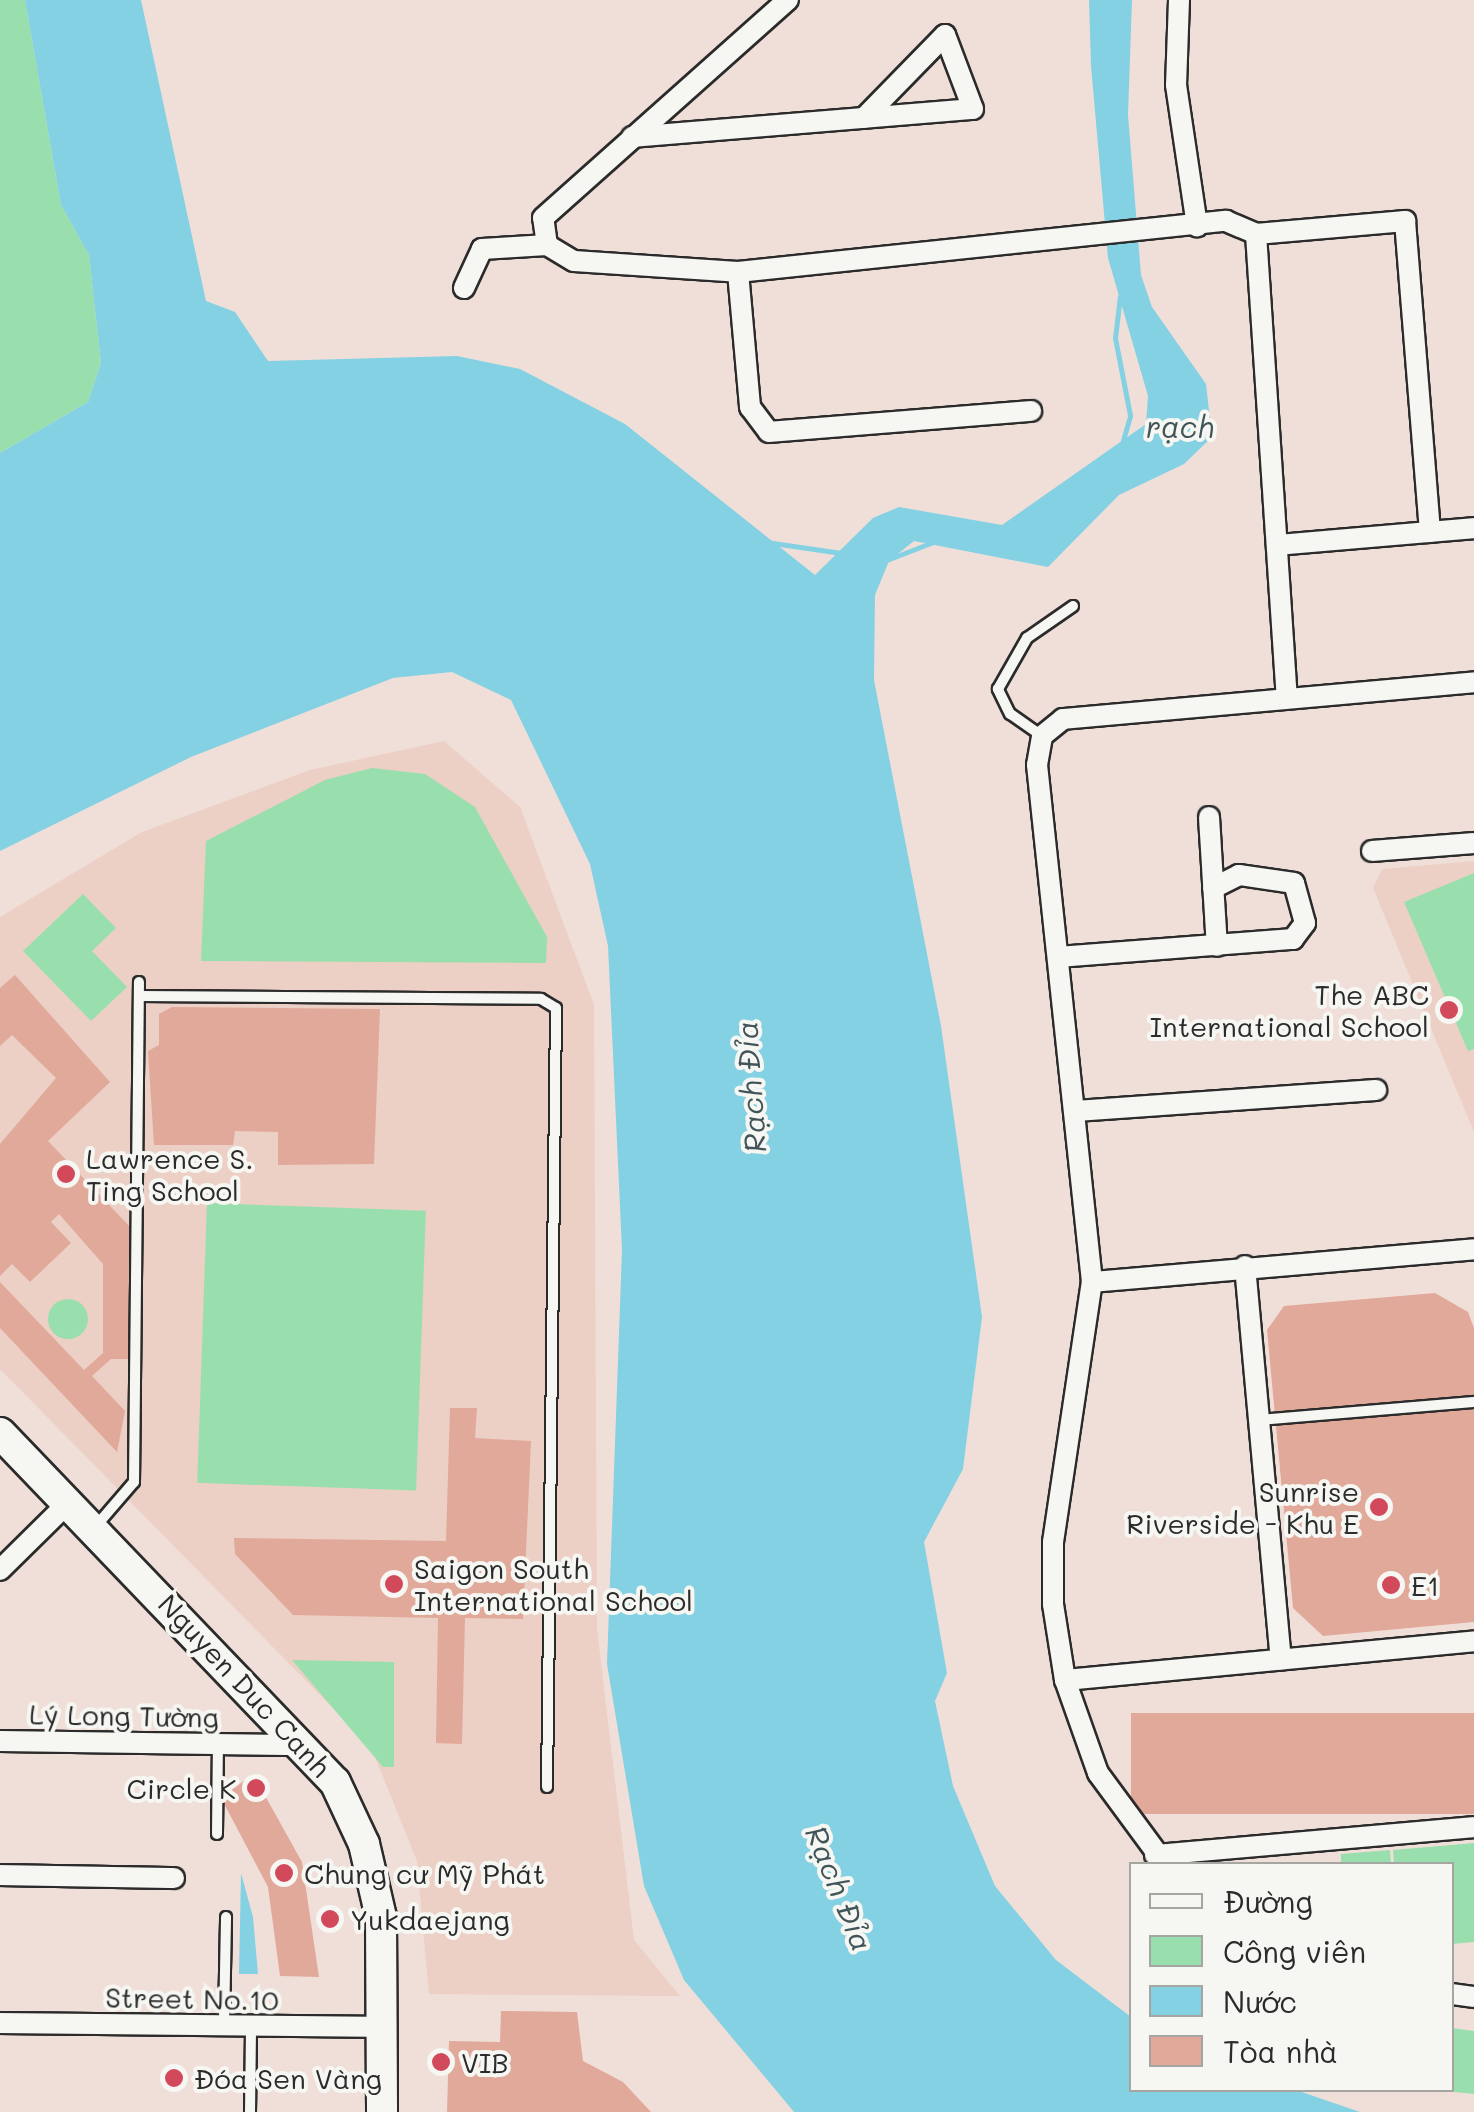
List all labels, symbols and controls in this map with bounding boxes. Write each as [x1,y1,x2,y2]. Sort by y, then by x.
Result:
water label: rạch [1146,408,1214,444]
place label: The ABC International School [1150,977,1429,1043]
marker: The ABC International School [1438,999,1460,1021]
water label: Rạch Đỉa [727,1020,773,1154]
place label: Lawrence S. Ting School [86,1141,254,1207]
marker: Lawrence S. Ting School [55,1163,77,1185]
place label: Sunrise Riverside - Khu E [1126,1474,1359,1540]
marker: Sunrise Riverside - Khu E [1368,1496,1390,1518]
place label: Saigon South International School [414,1551,693,1617]
place label: E1 [1411,1568,1440,1602]
marker: Saigon South International School [383,1573,405,1595]
marker: E1 [1380,1574,1402,1596]
street label: Nguyen Duc Canh [152,1587,338,1783]
street label: Lý Long Tường [29,1697,219,1733]
place label: Circle K [127,1771,236,1805]
marker: Circle K [245,1777,267,1799]
water label: Rạch Đỉa [799,1820,881,1956]
place label: Chung cư Mỹ Phát [304,1856,545,1890]
marker: Chung cư Mỹ Phát [273,1862,295,1884]
legend [1129,1862,1454,2092]
text: Đường [1223,1881,1313,1921]
place label: Yukdaejang [350,1902,510,1936]
marker: Yukdaejang [319,1908,341,1930]
text: Công viên [1223,1931,1366,1971]
street label: Street No.10 [105,1980,279,2016]
text: Nước [1223,1981,1297,2021]
text: Tòa nhà [1223,2031,1338,2071]
place label: VIB [461,2045,509,2079]
marker: VIB [430,2051,452,2073]
place label: Đóa Sen Vàng [194,2061,382,2095]
marker: Đóa Sen Vàng [163,2067,185,2089]

